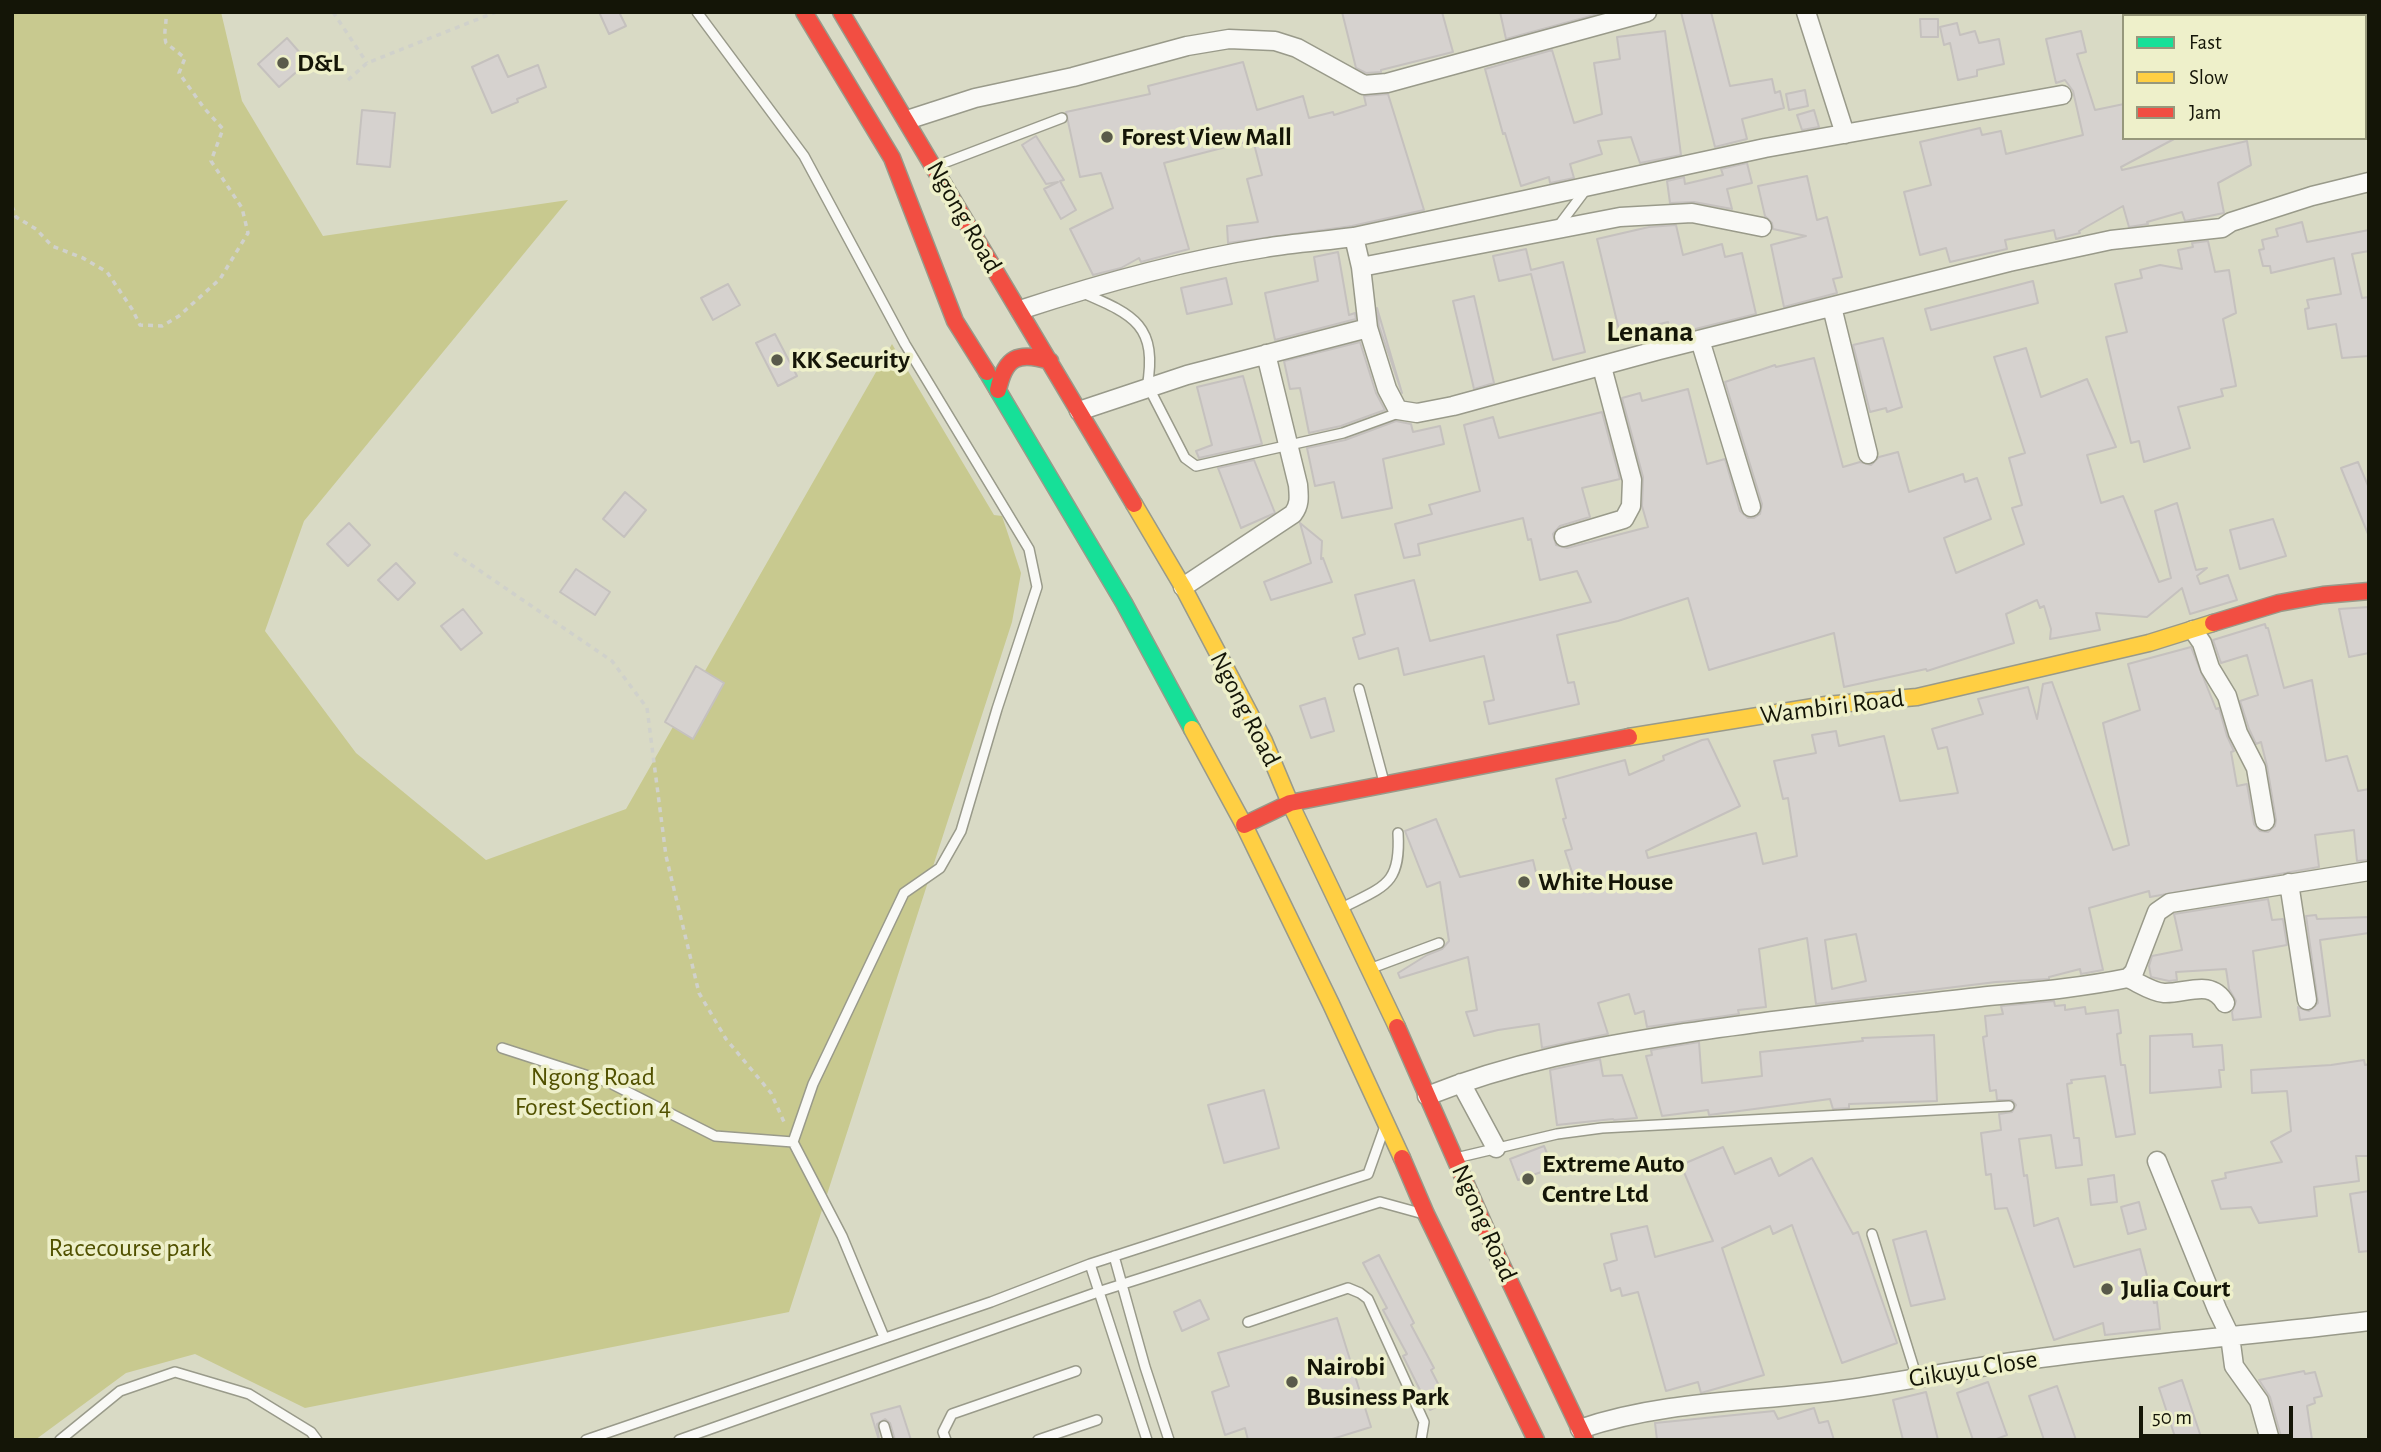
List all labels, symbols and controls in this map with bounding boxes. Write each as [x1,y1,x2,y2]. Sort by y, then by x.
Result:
legend [2122,14,2367,140]
text: Fast [2189,32,2222,53]
place label: D&L [297,47,344,79]
marker: D&L [275,55,291,71]
text: Slow [2189,67,2228,88]
text: Jam [2189,102,2221,123]
place label: Forest View Mall [1121,121,1292,153]
marker: Forest View Mall [1099,129,1115,145]
street label: Ngong Road [919,155,1009,279]
district label: Lenana [1606,314,1694,350]
place label: KK Security [791,344,910,376]
marker: KK Security [769,352,785,368]
street label: Ngong Road [1203,647,1287,771]
street label: Wambiri Road [1758,683,1906,731]
place label: White House [1538,866,1673,898]
marker: White House [1516,874,1532,890]
park label: Ngong Road Forest Section 4 [515,1061,671,1122]
place label: Extreme Auto Centre Ltd [1542,1148,1685,1210]
street label: Ngong Road [1444,1160,1524,1286]
marker: Extreme Auto Centre Ltd [1520,1171,1536,1187]
park label: Racecourse park [48,1232,212,1264]
place label: Julia Court [2121,1273,2230,1305]
marker: Julia Court [2099,1281,2115,1297]
street label: Gikuyu Close [1907,1343,2039,1395]
place label: Nairobi Business Park [1306,1351,1449,1412]
marker: Nairobi Business Park [1284,1374,1300,1390]
scale bar [2143,1392,2297,1436]
text: 50 m [2152,1407,2192,1428]

